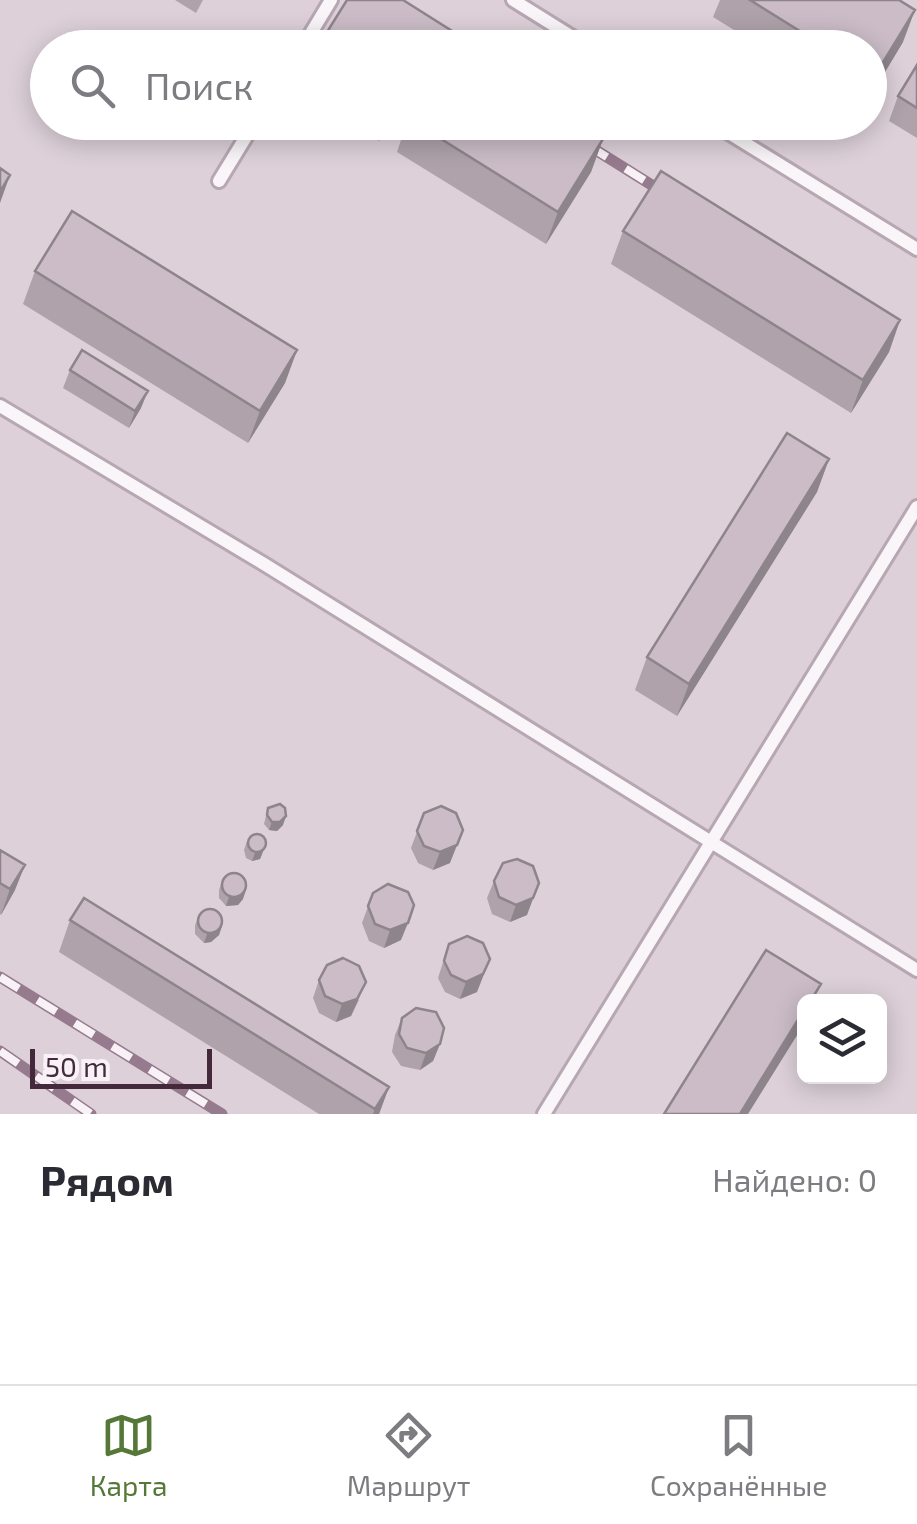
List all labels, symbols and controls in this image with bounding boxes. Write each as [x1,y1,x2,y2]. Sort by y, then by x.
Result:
search box [30,30,887,140]
icon: search [65,58,120,113]
text: Поиск [145,62,254,108]
map controls [797,994,887,1084]
button: layers [797,994,887,1084]
scale bar [30,1044,212,1088]
text: 50 m [45,1049,108,1083]
text: Рядом [40,1154,174,1204]
text: Найдено: 0 [712,1160,877,1198]
tab: Карта [90,1408,167,1502]
tab: Маршрут [347,1408,471,1502]
tab: Сохранённые [650,1408,827,1502]

